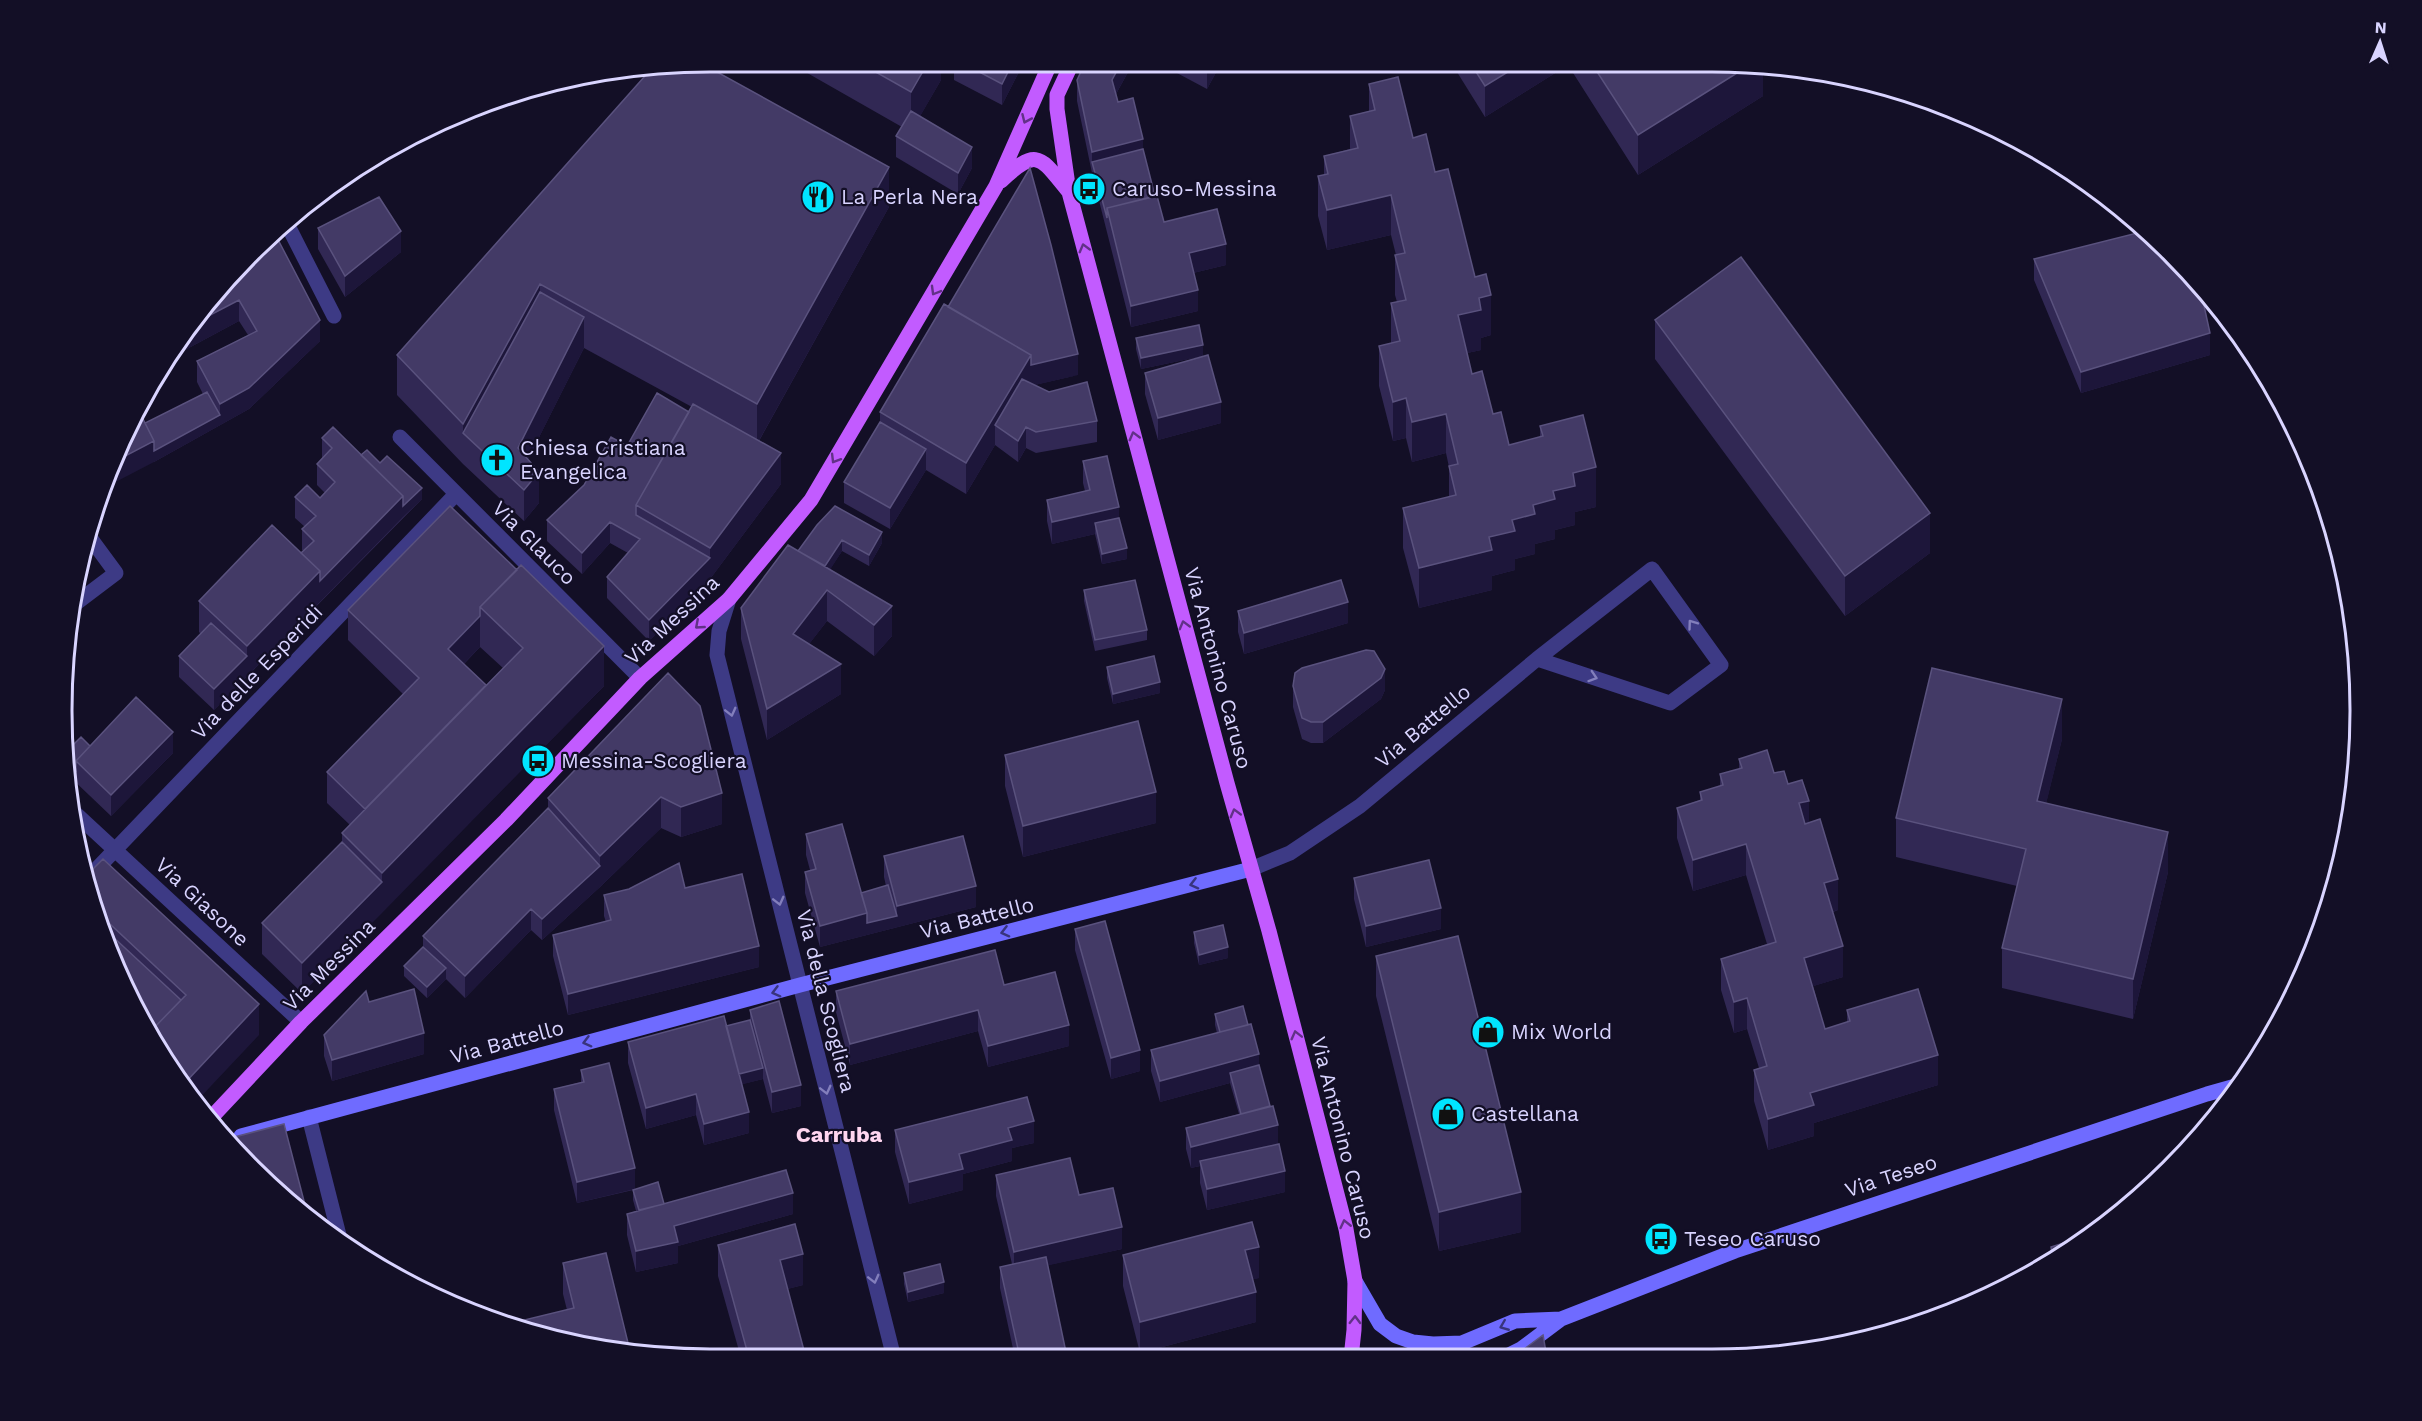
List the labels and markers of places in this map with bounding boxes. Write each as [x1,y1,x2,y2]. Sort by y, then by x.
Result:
bus stop icon: Caruso-Messina [1071,171,1107,207]
place label: Caruso-Messina [1112,176,1277,201]
restaurant icon: La Perla Nera [800,179,836,215]
place label: La Perla Nera [841,184,978,209]
place label: Chiesa Cristiana Evangelica [520,435,686,484]
church icon: Chiesa Cristiana Evangelica [479,442,515,478]
bus stop icon: Messina-Scogliera [520,743,556,779]
place label: Messina-Scogliera [561,748,747,773]
shop icon: Mix World [1470,1014,1506,1050]
place label: Mix World [1511,1019,1612,1044]
shop icon: Castellana [1430,1096,1466,1132]
place label: Castellana [1471,1101,1579,1126]
bus stop icon: Teseo Caruso [1643,1221,1679,1257]
place label: Teseo Caruso [1684,1226,1821,1251]

